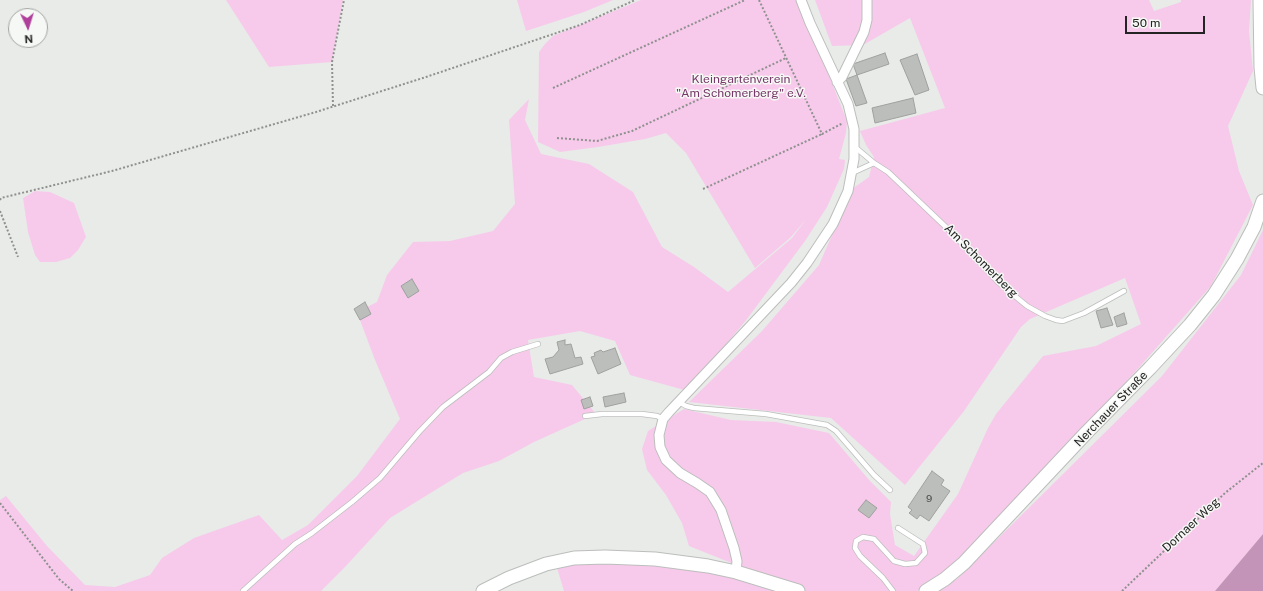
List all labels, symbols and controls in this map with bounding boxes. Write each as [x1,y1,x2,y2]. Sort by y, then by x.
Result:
north arrow [8,8,48,48]
scale bar [1127,8,1207,34]
text: 50 m [1132,16,1160,30]
text: N [24,33,33,45]
park label: Kleingartenverein "Am Schomerberg" e.V. [676,72,806,100]
street label: Am Schomerberg [941,221,1021,301]
street label: Nerchauer Straße [1071,368,1151,450]
house number: 9 [926,493,932,505]
street label: Dornaer Weg [1159,495,1223,555]

